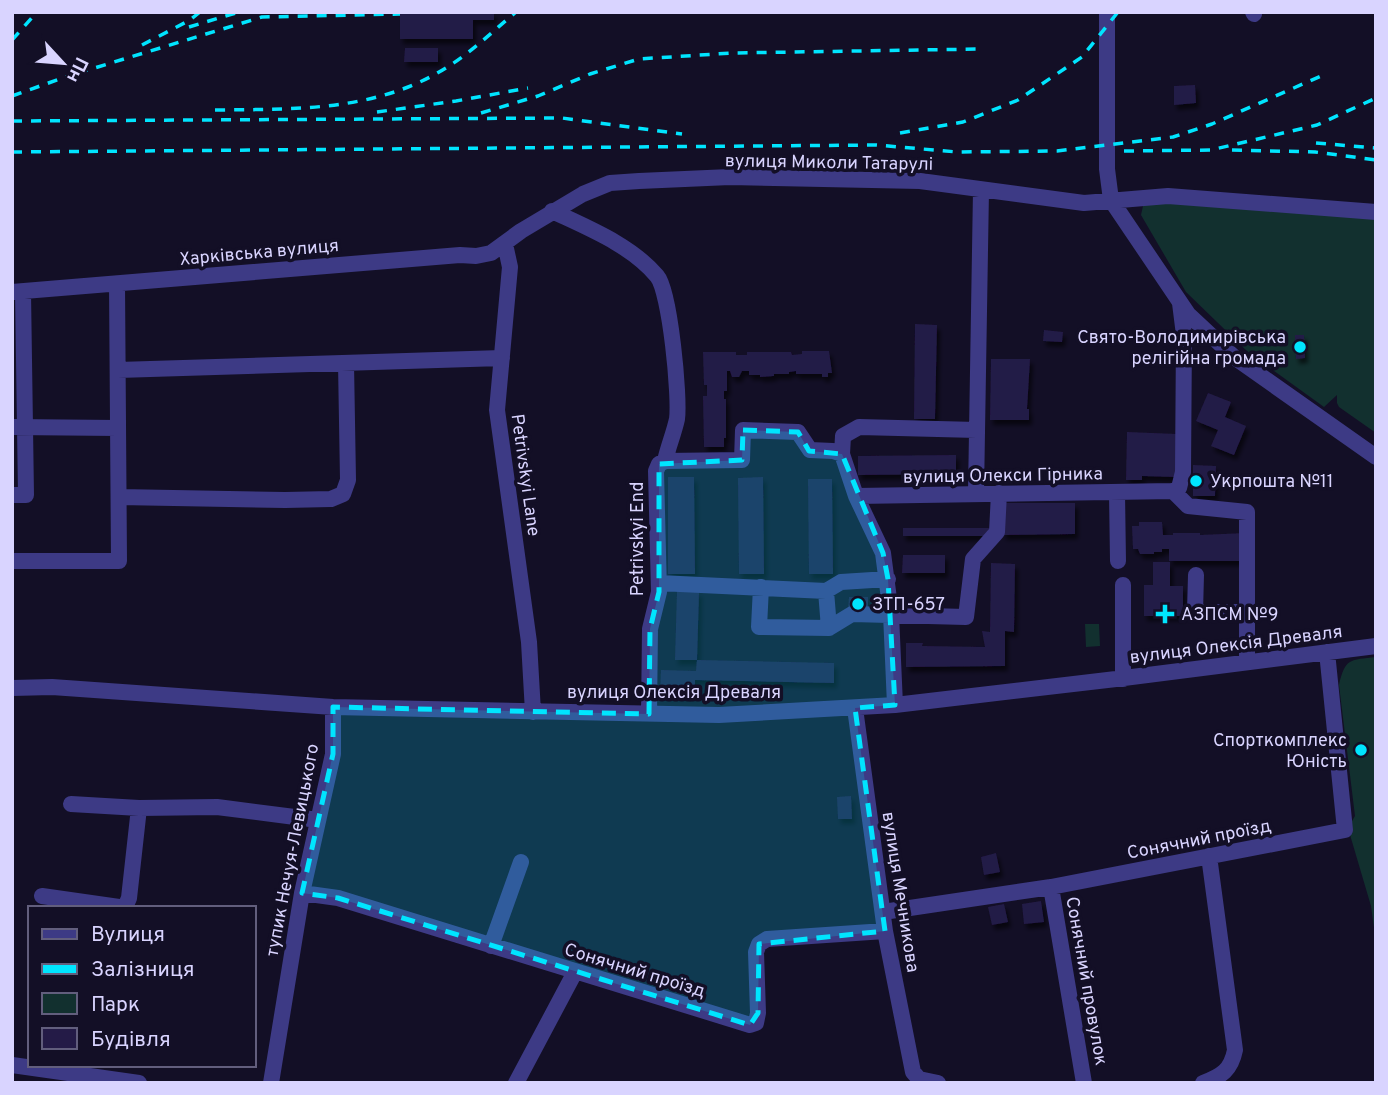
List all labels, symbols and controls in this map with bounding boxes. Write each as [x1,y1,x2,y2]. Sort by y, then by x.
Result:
north arrow [28,28,98,98]
text: Пн [60,53,93,86]
street label: вулиця Миколи Татарулі [725,150,933,177]
street label: Харківська вулиця [178,235,340,272]
place label: Свято-Володимирівська релігійна громада [1077,327,1286,371]
marker: Свято-Володимирівська релігійна громада [1292,339,1308,355]
street label: Petrivskyi Lane [505,413,544,538]
street label: вулиця Олекси Гірника [903,463,1103,490]
place label: Укрпошта №11 [1210,471,1334,494]
marker: Укрпошта №11 [1188,473,1204,489]
street label: Petrivskyi End [627,482,650,596]
place label: ЗТП-657 [872,594,945,617]
marker: ЗТП-657 [850,596,866,612]
marker: АЗПСМ №9 [1155,604,1175,624]
place label: АЗПСМ №9 [1181,604,1279,627]
street label: вулиця Олексія Древаля [1129,621,1344,670]
street label: вулиця Олексія Древаля [567,682,781,705]
place label: Cпорткомплекс Юність [1213,730,1347,774]
street label: тупик Нечуя-Левицького [262,742,325,959]
marker: Cпорткомплекс Юність [1353,742,1369,758]
street label: вулиця Мечникова [875,810,924,974]
street label: Сонячний проїзд [1125,815,1273,866]
street label: Сонячний провулок [1059,895,1112,1067]
legend [28,906,256,1067]
text: Вулиця [91,922,165,949]
street label: Сонячний проїзд [561,939,708,1004]
text: Залізниця [91,957,195,984]
text: Парк [91,992,140,1019]
text: Будівля [91,1027,171,1054]

